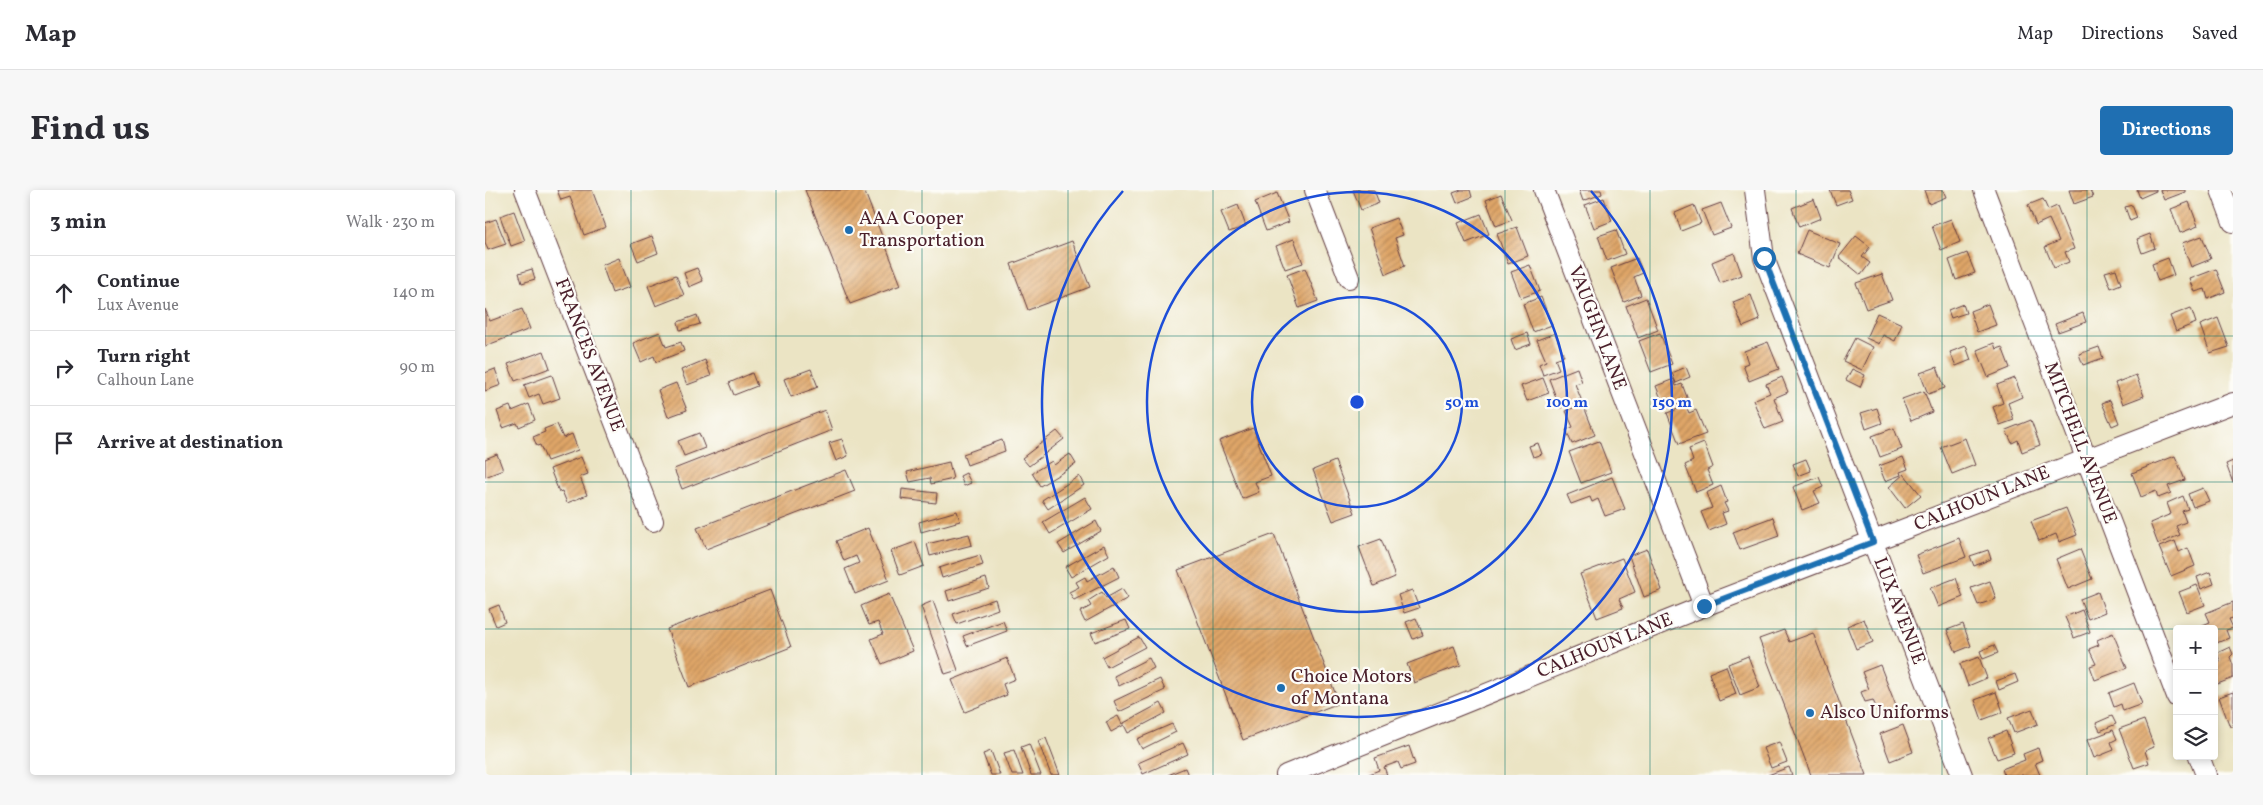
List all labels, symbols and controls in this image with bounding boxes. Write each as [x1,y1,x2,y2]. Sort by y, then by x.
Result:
text: Map [25,18,76,52]
text: Map [2017,22,2053,47]
text: Directions [2081,22,2164,47]
text: Saved [2192,22,2238,47]
text: Find us [30,106,150,154]
button: Directions [2100,106,2233,155]
place label: AAA Cooper Transportation [859,206,985,254]
text: 3 min [50,208,106,237]
text: Walk · 230 m [346,212,435,234]
marker: AAA Cooper Transportation [843,224,855,236]
route start [1753,247,1776,270]
street label: VAUGHN LANE [1561,262,1633,394]
text: Continue [97,269,180,295]
street label: FRANCES AVENUE [548,274,630,436]
icon: ahead [50,279,78,307]
text: 140 m [393,282,435,304]
text: Lux Avenue [97,295,179,317]
text: Turn right [97,344,190,370]
icon: right [50,354,78,382]
text: 90 m [399,357,435,379]
street label: MITCHELL AVENUE [2037,358,2123,528]
text: Calhoun Lane [97,370,194,392]
centre of rings [1348,393,1366,411]
text: 50 m [1445,393,1479,414]
text: 100 m [1546,393,1589,414]
text: 150 m [1652,393,1692,414]
icon: arrive [50,429,78,457]
text: Arrive at destination [97,430,283,456]
street label: CALHOUN LANE [1910,460,2054,538]
street label: LUX AVENUE [1867,553,1931,669]
route end [1693,595,1716,618]
street label: CALHOUN LANE [1533,607,1677,685]
map controls [2173,625,2218,760]
button: + [2173,625,2218,670]
place label: Choice Motors of Montana [1291,664,1412,712]
button: − [2173,670,2218,715]
marker: Choice Motors of Montana [1275,682,1287,694]
place label: Alsco Uniforms [1820,700,1949,726]
marker: Alsco Uniforms [1804,707,1816,719]
button: layers [2173,715,2218,760]

